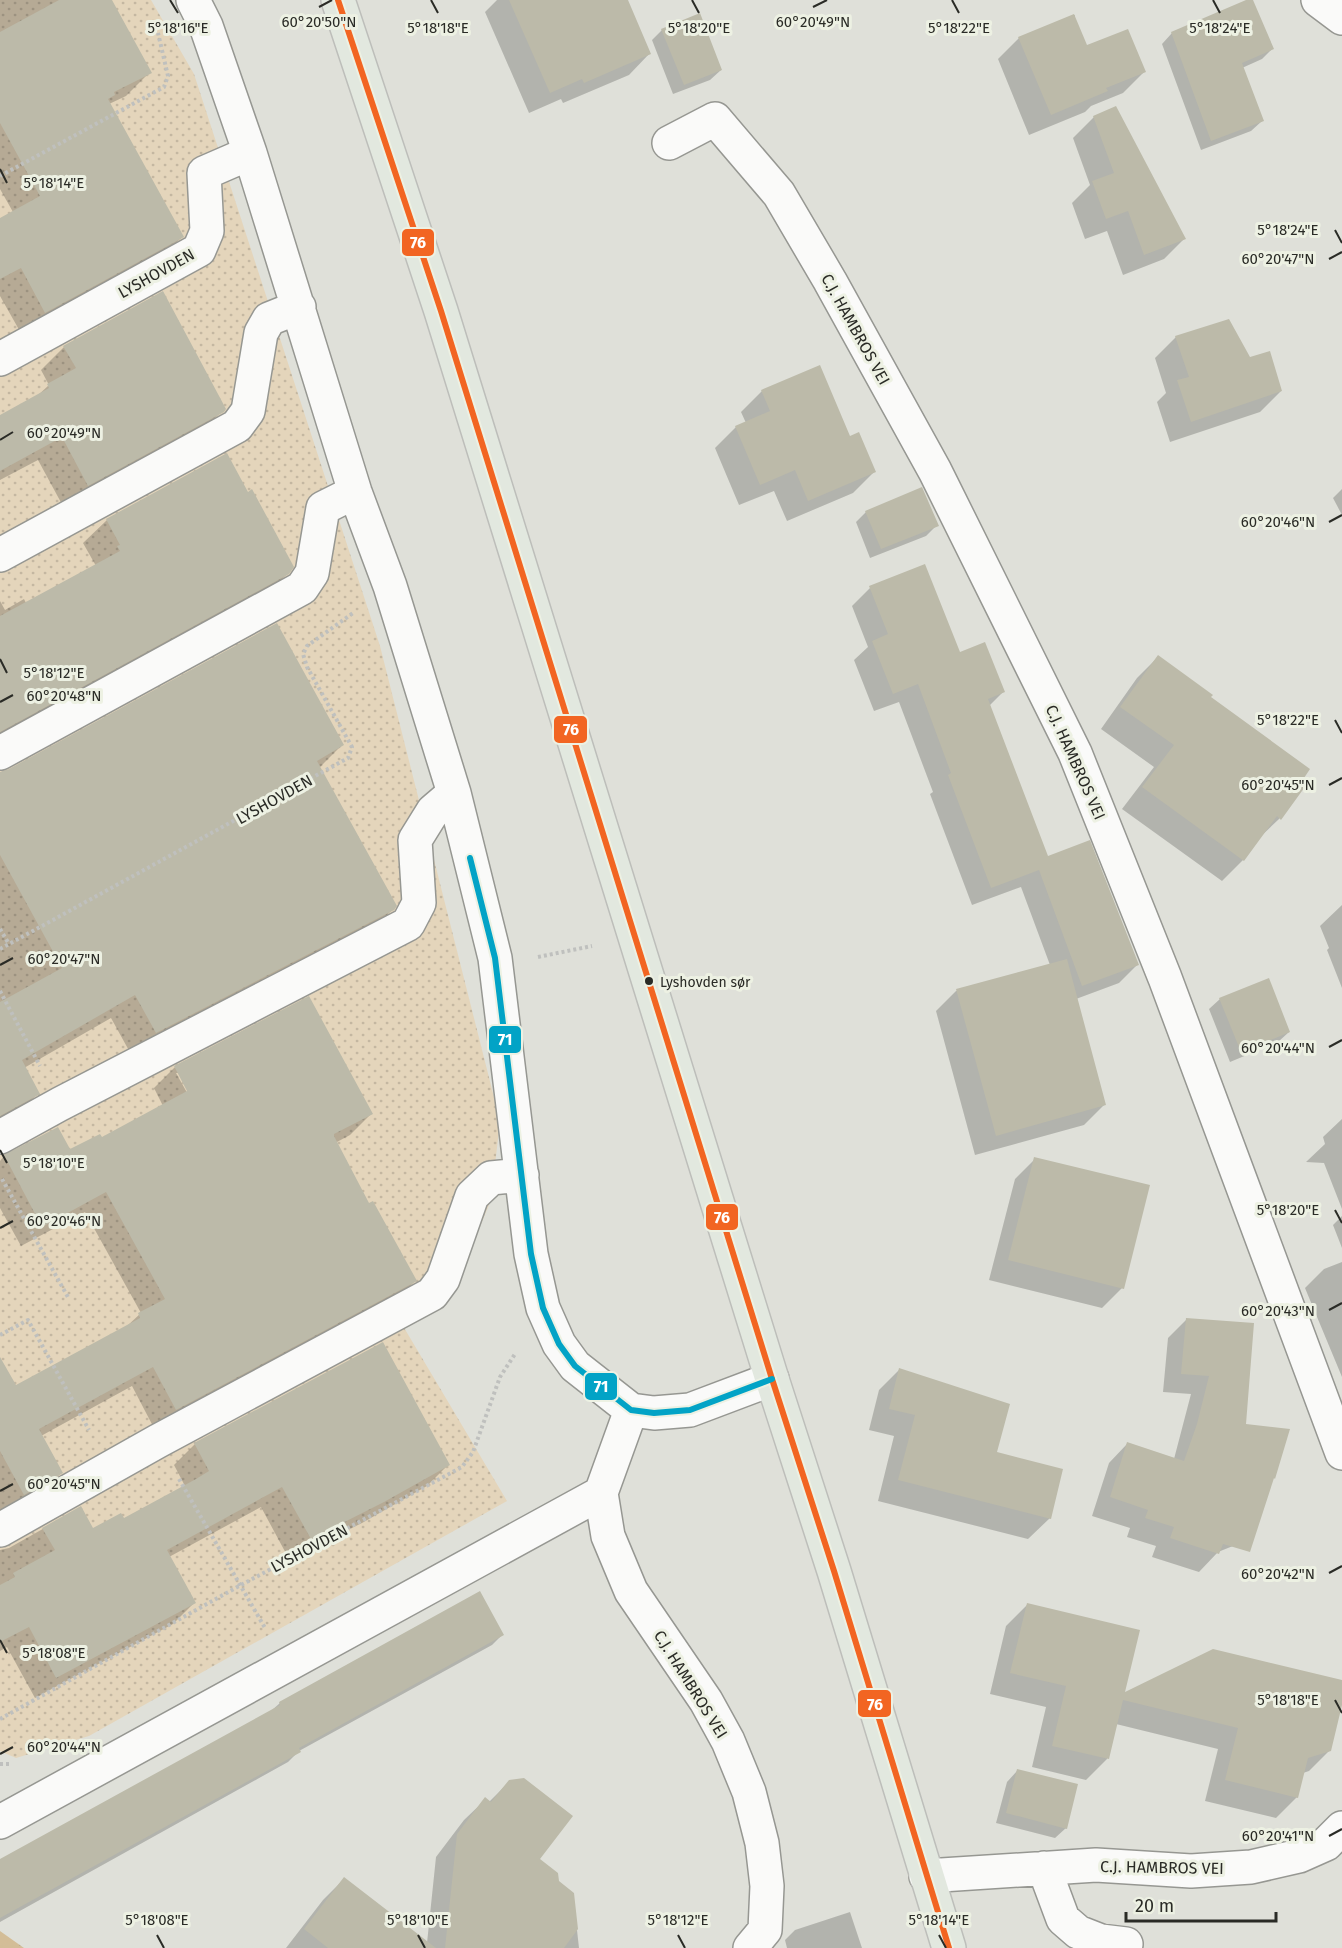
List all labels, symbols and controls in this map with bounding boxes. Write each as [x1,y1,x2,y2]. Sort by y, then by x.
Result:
text: 60°20'50"N [281,13,357,31]
text: 60°20'49"N [776,13,850,31]
text: 5°18'16"E [147,19,209,37]
text: 5°18'18"E [407,19,469,37]
text: 5°18'20"E [668,19,730,37]
text: 5°18'22"E [928,19,990,37]
text: 5°18'24"E [1189,19,1251,37]
text: 5°18'14"E [24,174,84,192]
text: 5°18'24"E [1257,221,1319,239]
line badge: 76 [401,228,435,257]
text: 76 [410,233,426,252]
street label: LYSHOVDEN [115,245,198,302]
text: 60°20'47"N [1241,250,1315,268]
street label: C.J. HAMBROS VEI [817,271,894,388]
text: 60°20'49"N [27,424,101,442]
text: 60°20'46"N [1241,513,1315,531]
text: 5°18'12"E [24,664,84,682]
text: 60°20'48"N [27,687,101,705]
street label: C.J. HAMBROS VEI [1042,702,1109,823]
text: 5°18'22"E [1257,711,1319,729]
line badge: 76 [553,715,588,744]
text: 76 [563,720,579,739]
street label: LYSHOVDEN [233,771,316,828]
text: 60°20'45"N [1241,776,1315,794]
text: 60°20'47"N [27,950,101,968]
place label: Lyshovden sør [660,974,751,991]
marker: Lyshovden sør [643,975,655,987]
line badge: 71 [488,1025,522,1054]
text: 71 [498,1030,512,1049]
text: 60°20'44"N [1241,1039,1315,1057]
text: 5°18'10"E [23,1154,85,1172]
text: 5°18'20"E [1257,1201,1319,1219]
line badge: 76 [705,1203,739,1231]
text: 76 [714,1208,730,1227]
text: 60°20'46"N [27,1212,101,1230]
text: 60°20'43"N [1241,1302,1315,1320]
line badge: 71 [584,1372,618,1401]
text: 71 [594,1377,608,1396]
text: 60°20'45"N [27,1475,101,1493]
street label: LYSHOVDEN [268,1520,351,1577]
text: 60°20'42"N [1241,1565,1315,1583]
street label: C.J. HAMBROS VEI [650,1627,731,1742]
text: 5°18'08"E [22,1644,86,1662]
line badge: 76 [857,1689,892,1718]
text: 5°18'18"E [1257,1691,1319,1709]
text: 76 [867,1695,883,1714]
text: 60°20'44"N [27,1738,101,1756]
text: 60°20'41"N [1242,1827,1314,1845]
street label: C.J. HAMBROS VEI [1100,1857,1224,1878]
scale bar [1126,1885,1276,1923]
text: 20 m [1135,1895,1174,1917]
text: 5°18'08"E [125,1911,189,1929]
text: 5°18'10"E [387,1911,449,1929]
text: 5°18'12"E [648,1911,708,1929]
text: 5°18'14"E [909,1911,969,1929]

